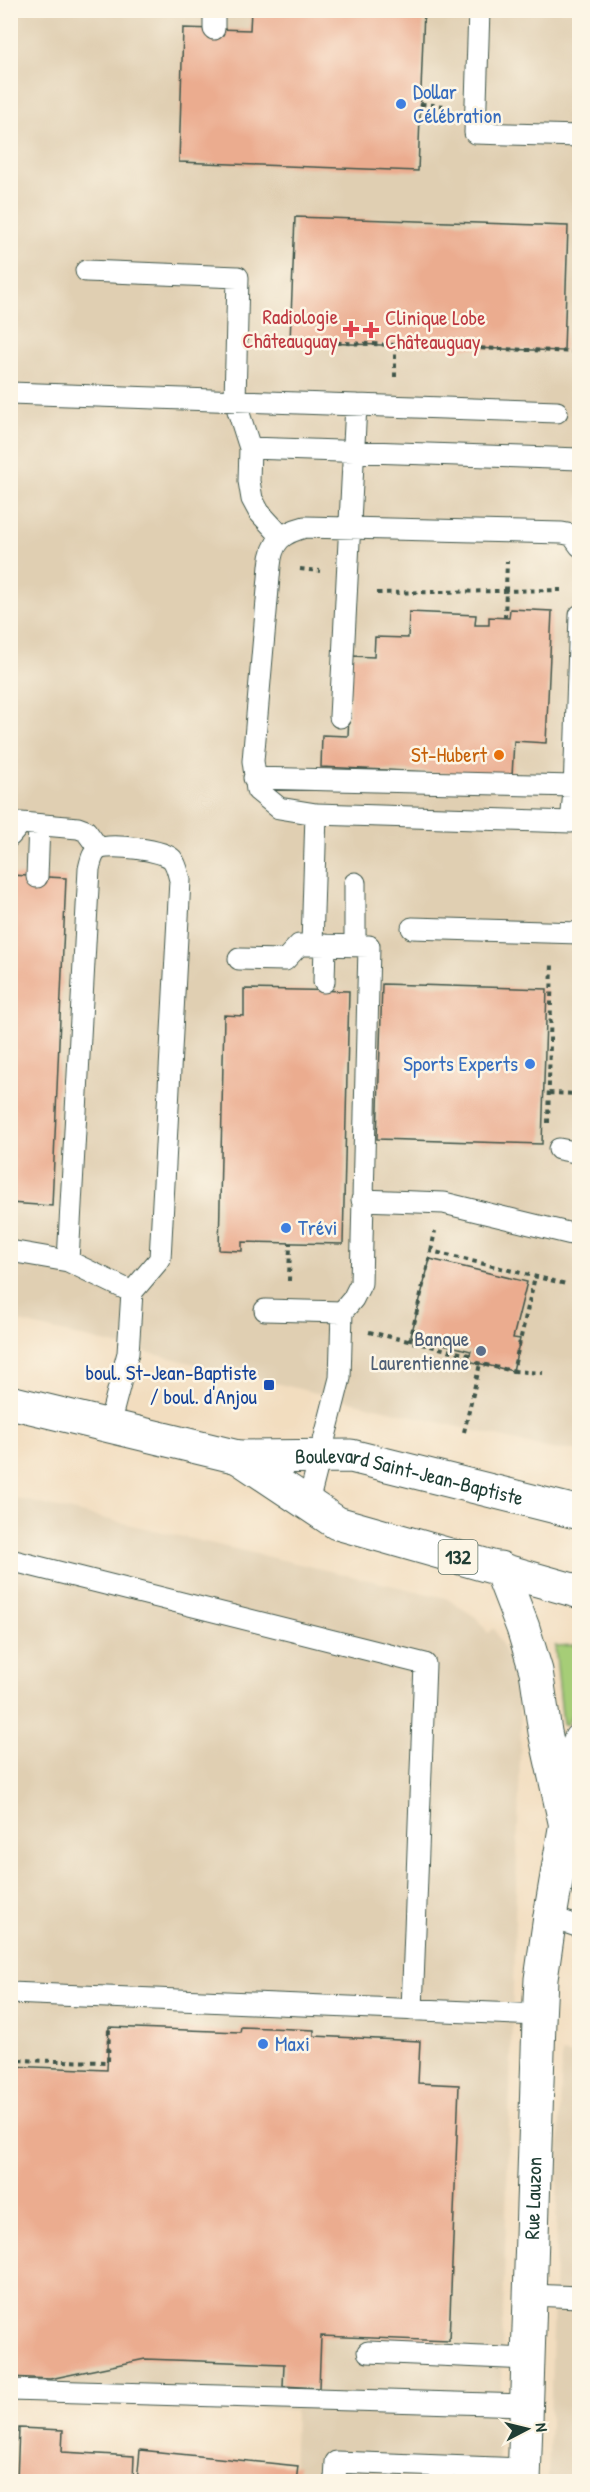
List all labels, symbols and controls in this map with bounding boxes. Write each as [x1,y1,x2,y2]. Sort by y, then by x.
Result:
place label: Dollar Célébration [413,77,502,130]
marker: Dollar Célébration [394,97,408,111]
place label: Radiologie Châteauguay [242,302,338,355]
place label: Clinique Lobe Châteauguay [385,303,486,356]
marker: Radiologie Châteauguay [342,320,360,338]
marker: Clinique Lobe Châteauguay [362,321,380,339]
place label: St-Hubert [411,740,488,769]
marker: St-Hubert [492,748,506,762]
place label: Sports Experts [403,1049,518,1078]
marker: Sports Experts [523,1057,537,1071]
place label: Trévi [298,1213,337,1242]
marker: Trévi [279,1221,293,1235]
place label: Banque Laurentienne [371,1324,469,1377]
marker: Banque Laurentienne [474,1344,488,1358]
place label: boul. St-Jean-Baptiste / boul. d'Anjou [85,1358,258,1411]
marker: boul. St-Jean-Baptiste / boul. d'Anjou [262,1378,276,1392]
street label: Boulevard Saint-Jean-Baptiste [295,1441,526,1512]
road number: 132 [438,1540,478,1574]
place label: Maxi [275,2029,310,2058]
marker: Maxi [256,2037,270,2051]
street label: Rue Lauzon [517,2156,549,2240]
north arrow [497,2399,557,2459]
text: N [530,2422,553,2433]

